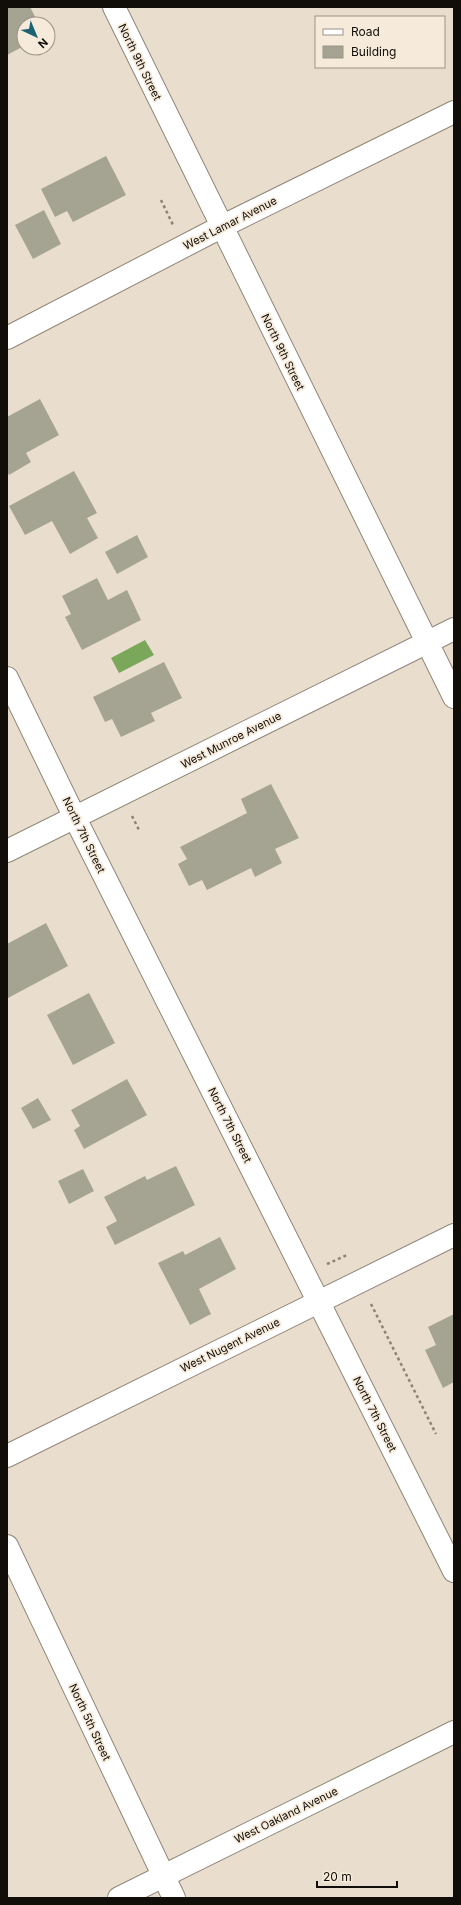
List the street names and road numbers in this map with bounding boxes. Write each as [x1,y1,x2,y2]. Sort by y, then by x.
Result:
street label: North 9th Street [115,21,165,103]
street label: West Lamar Avenue [181,193,279,253]
street label: North 9th Street [258,311,308,393]
street label: West Munroe Avenue [178,709,284,771]
street label: North 7th Street [60,795,109,876]
street label: North 7th Street [205,1085,255,1165]
street label: West Nugent Avenue [178,1315,282,1375]
street label: North 7th Street [350,1374,400,1454]
street label: North 5th Street [66,1681,114,1763]
street label: West Oakland Avenue [232,1784,340,1846]

